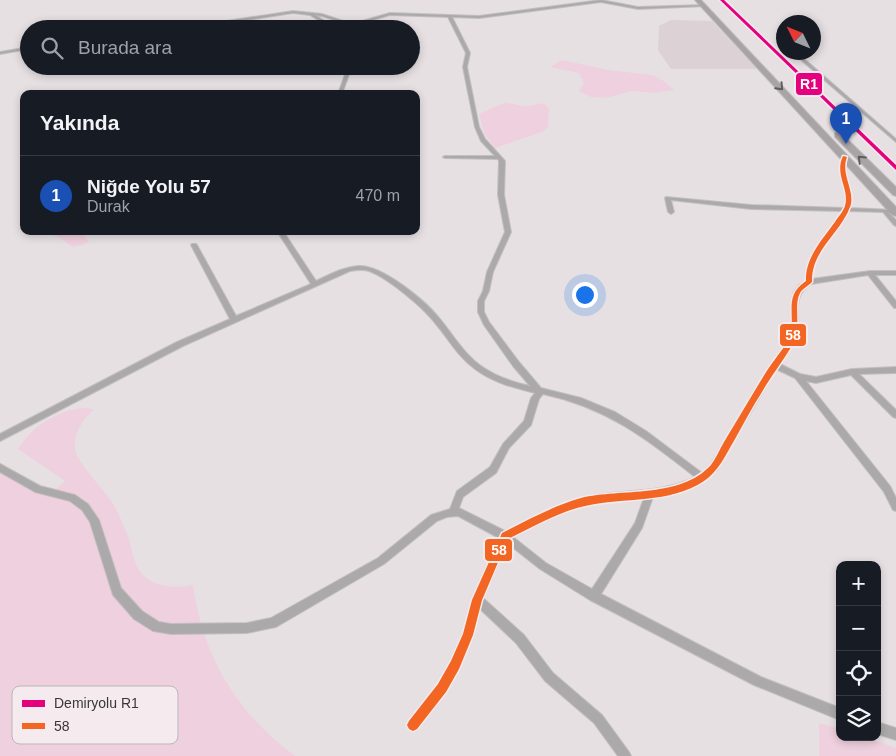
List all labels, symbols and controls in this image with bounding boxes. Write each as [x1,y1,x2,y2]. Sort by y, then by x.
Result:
north arrow [776,15,821,60]
search box [20,20,420,75]
icon: search [38,34,66,62]
text: Burada ara [78,37,172,58]
line badge: R1 [795,72,823,96]
text: R1 [800,76,818,92]
one-way arrow [774,81,783,90]
pin: 1 [830,103,862,144]
text: Yakında [40,111,119,134]
one-way arrow [858,156,867,165]
text: Niğde Yolu 57 [87,176,211,197]
text: 1 [52,187,60,204]
text: 470 m [356,187,400,204]
text: Durak [87,198,130,215]
your location [572,282,598,308]
line badge: 58 [779,323,807,347]
text: 58 [785,327,801,343]
line badge: 58 [484,538,513,562]
text: 58 [491,542,507,558]
map controls [836,561,881,741]
button: + [836,561,881,606]
button: − [836,606,881,651]
button: locate [836,651,881,696]
legend [12,686,178,744]
text: Demiryolu R1 [54,695,139,711]
button: layers [836,696,881,741]
text: 58 [54,718,70,734]

